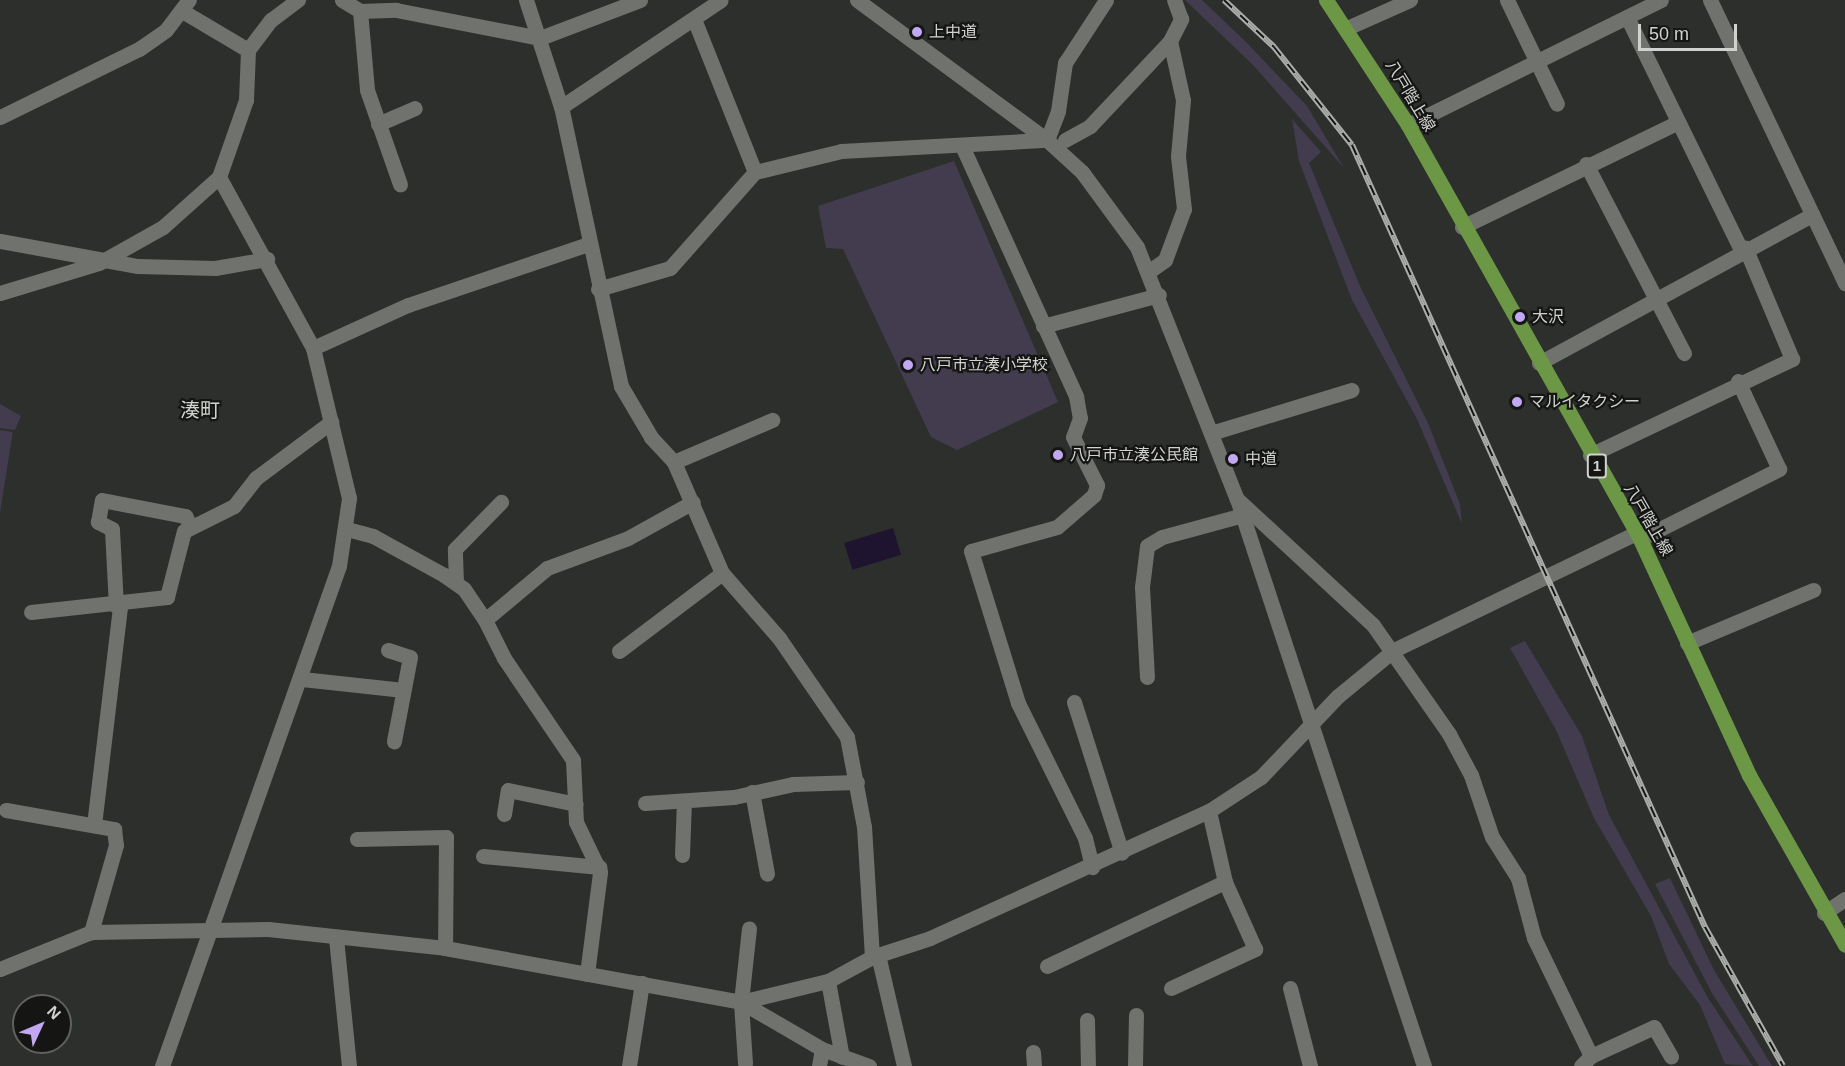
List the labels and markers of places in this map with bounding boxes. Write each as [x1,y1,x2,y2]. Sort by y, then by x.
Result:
place label: 上中道 [929,22,977,42]
marker: 上中道 [910,25,924,39]
place label: 大沢 [1532,307,1564,327]
marker: 大沢 [1513,310,1527,324]
place label: 八戸市立湊小学校 [920,355,1048,375]
marker: 八戸市立湊小学校 [901,358,915,372]
place label: マルイタクシー [1529,392,1641,412]
marker: マルイタクシー [1510,395,1524,409]
place label: 八戸市立湊公民館 [1070,445,1198,465]
marker: 八戸市立湊公民館 [1051,448,1065,462]
place label: 中道 [1245,449,1277,469]
marker: 中道 [1226,452,1240,466]

